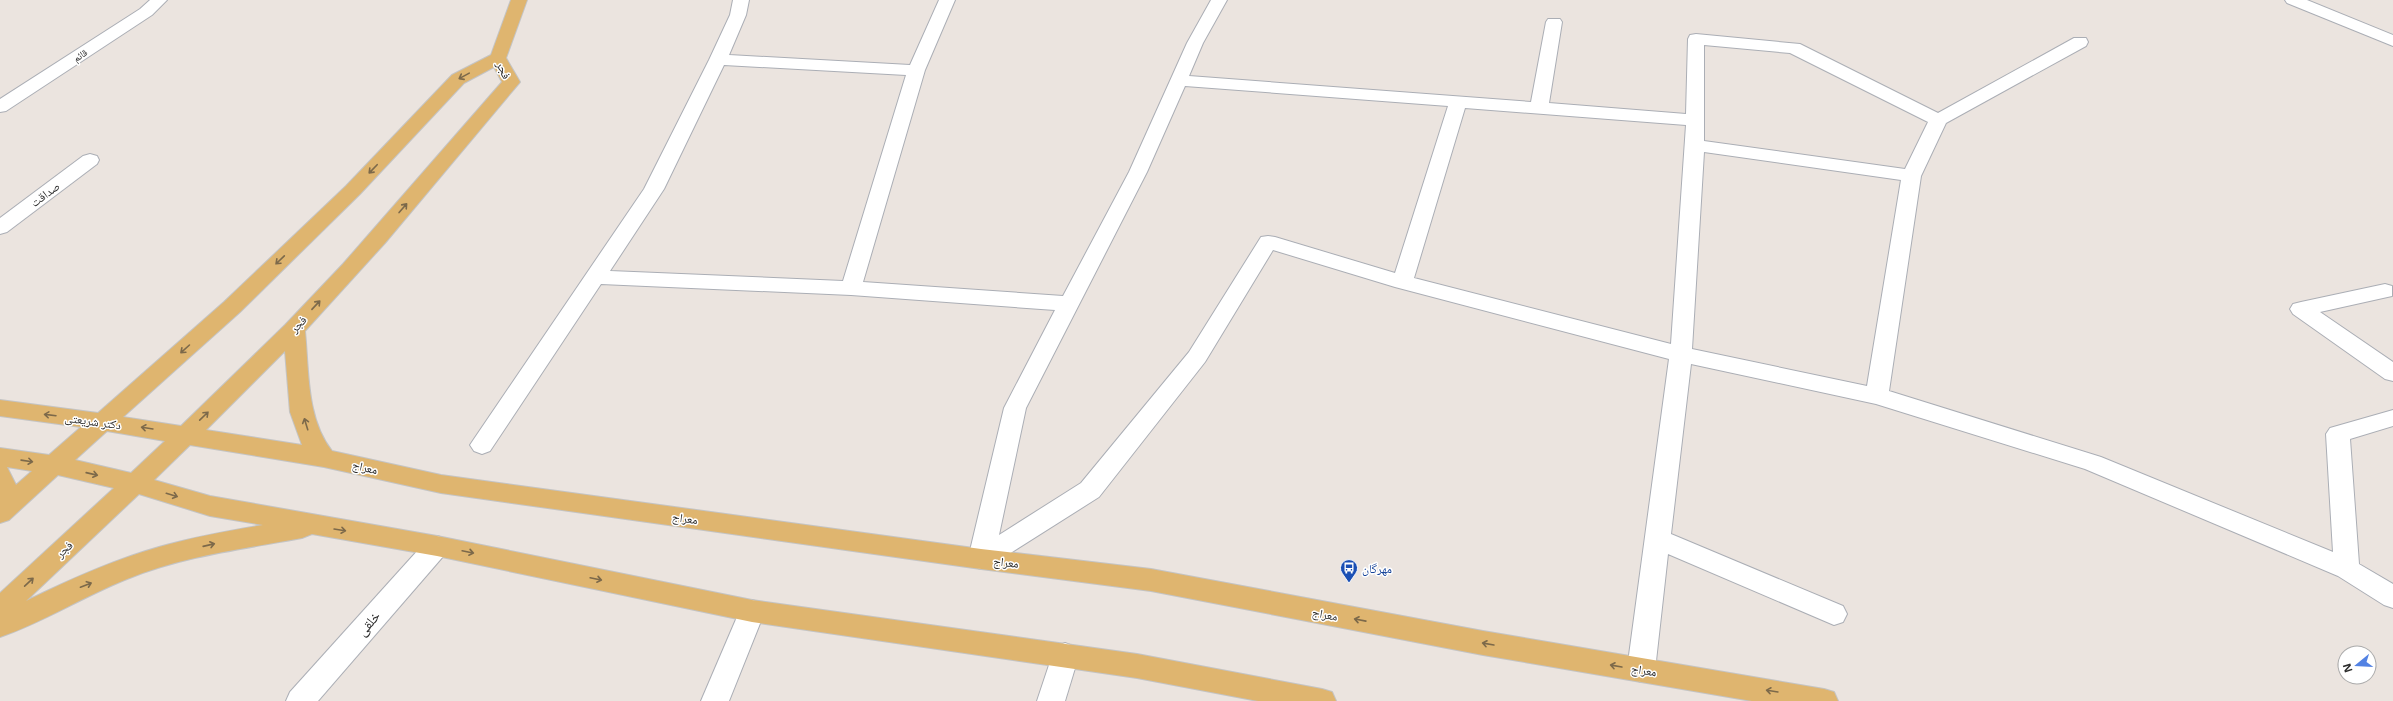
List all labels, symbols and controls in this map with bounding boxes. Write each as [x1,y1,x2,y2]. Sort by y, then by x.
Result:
street label: قائم [70,45,91,66]
street label: فجر [492,57,515,82]
one-way arrow [458,73,470,81]
one-way arrow [368,164,378,174]
street label: صداقت [27,177,63,211]
one-way arrow [399,203,408,213]
one-way arrow [275,255,285,265]
one-way arrow [311,300,320,310]
street label: فجر [285,312,310,337]
one-way arrow [180,344,190,353]
street label: دکتر شریعتی [64,409,122,433]
one-way arrow [44,411,57,419]
one-way arrow [199,411,209,421]
one-way arrow [302,417,309,430]
one-way arrow [141,424,154,432]
street label: معراج [351,456,379,478]
one-way arrow [20,457,33,465]
one-way arrow [85,470,98,478]
one-way arrow [166,492,179,499]
street label: معراج [671,508,699,528]
one-way arrow [333,526,346,534]
street label: فجر [51,537,76,562]
one-way arrow [203,541,216,549]
one-way arrow [462,549,475,557]
street label: معراج [992,552,1020,572]
bus stop icon: مهرگان [1339,558,1359,583]
place label: مهرگان [1362,560,1392,577]
one-way arrow [589,575,602,583]
one-way arrow [23,578,34,587]
one-way arrow [79,580,91,588]
street label: معراج [1311,603,1339,625]
street label: خلقی [352,606,384,640]
one-way arrow [1354,616,1367,624]
one-way arrow [1482,640,1495,648]
north arrow [2337,645,2377,685]
street label: معراج [1630,660,1658,680]
one-way arrow [1610,662,1623,670]
text: N [2338,662,2356,675]
one-way arrow [1766,687,1779,695]

